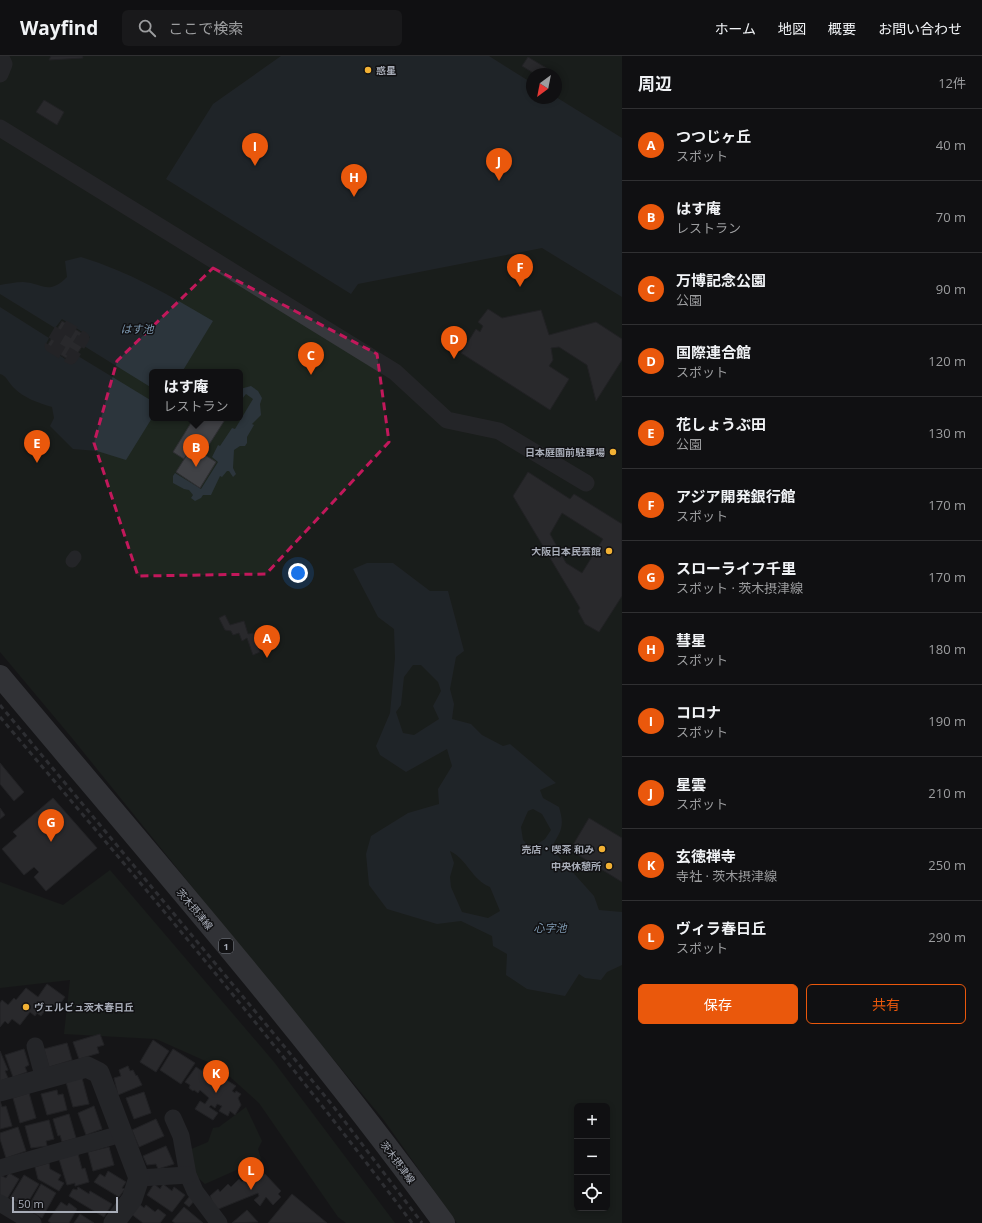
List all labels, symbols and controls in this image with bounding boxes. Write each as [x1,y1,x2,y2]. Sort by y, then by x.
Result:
search box [122,10,402,46]
text: Wayfind [20,15,98,41]
icon: search [136,17,158,39]
text: ここで検索 [168,18,243,38]
text: ホーム [714,19,756,38]
text: 地図 [778,19,806,38]
text: 概要 [828,19,856,38]
text: お問い合わせ [878,19,962,38]
place label: 惑星 [376,63,396,77]
marker: 惑星 [363,65,373,75]
north arrow [526,68,562,104]
text: 周辺 [638,72,672,95]
text: 12件 [938,74,966,92]
text: つつじヶ丘 [676,126,751,146]
pin: I [242,133,268,166]
text: A [647,136,655,154]
text: 40 m [936,136,966,154]
text: スポット [676,147,728,165]
pin: J [486,148,512,181]
pin: H [341,164,367,197]
text: はす庵 [676,198,721,218]
text: B [647,208,655,226]
text: 70 m [936,208,966,226]
text: レストラン [676,219,741,237]
pin: F [507,254,533,287]
text: 万博記念公園 [676,270,766,290]
text: C [647,280,655,298]
text: 90 m [936,280,966,298]
text: 公園 [676,291,702,309]
water label: はす池 [121,321,154,336]
pin: D [441,326,467,359]
pin: C [298,342,324,375]
text: 国際連合館 [676,342,751,362]
text: D [646,352,656,370]
text: 120 m [928,352,966,370]
text: スポット [676,363,728,381]
popup [149,369,243,421]
text: はす庵 [163,376,209,396]
text: レストラン [163,397,229,415]
text: 花しょうぶ田 [676,414,766,434]
text: E [647,424,655,442]
text: 130 m [928,424,966,442]
pin: E [24,430,50,463]
pin: B [183,434,209,467]
text: 公園 [676,435,702,453]
place label: 日本庭園前駐車場 [525,445,605,459]
marker: 日本庭園前駐車場 [608,447,618,457]
text: アジア開発銀行館 [676,486,795,506]
text: F [647,496,655,514]
text: 170 m [928,496,966,514]
text: スポット [676,507,728,525]
place label: 大阪日本民芸館 [531,544,601,558]
marker: 大阪日本民芸館 [604,546,614,556]
text: スローライフ千里 [676,558,796,578]
your location [288,563,308,583]
text: G [646,568,656,586]
text: 170 m [928,568,966,586]
text: スポット · 茨木摂津線 [676,579,803,597]
pin: A [254,625,280,658]
text: 彗星 [676,630,706,650]
text: H [646,640,656,658]
text: 180 m [928,640,966,658]
text: スポット [676,651,728,669]
text: コロナ [676,702,721,722]
text: I [649,712,653,730]
text: 190 m [928,712,966,730]
text: スポット [676,723,728,741]
text: 星雲 [676,774,706,794]
text: J [649,784,653,802]
text: 210 m [928,784,966,802]
text: スポット [676,795,728,813]
pin: G [38,809,64,842]
place label: 売店・喫茶 和み [521,842,594,856]
marker: 売店・喫茶 和み [597,844,607,854]
text: 玄徳禅寺 [676,846,736,866]
text: K [647,856,655,874]
text: 250 m [928,856,966,874]
place label: 中央休憩所 [551,859,601,873]
marker: 中央休憩所 [604,861,614,871]
text: 寺社 · 茨木摂津線 [676,867,777,885]
street label: 茨木摂津線 [174,885,216,933]
text: ヴィラ春日丘 [676,918,766,938]
water label: 心字池 [534,920,567,935]
text: L [647,928,655,946]
text: 290 m [928,928,966,946]
road number: 1 [219,939,233,953]
text: スポット [676,939,728,957]
button: 保存 [638,984,798,1024]
button: 共有 [806,984,966,1024]
place label: ヴェルビュ茨木春日丘 [34,1000,134,1014]
marker: ヴェルビュ茨木春日丘 [21,1002,31,1012]
pin: K [203,1060,229,1093]
map controls [574,1103,610,1211]
button: + [574,1103,610,1139]
street label: 茨木摂津線 [377,1138,419,1186]
button: − [574,1139,610,1175]
pin: L [238,1157,264,1190]
button: locate [574,1175,610,1211]
scale bar [12,1195,118,1214]
text: 50 m [18,1196,44,1211]

